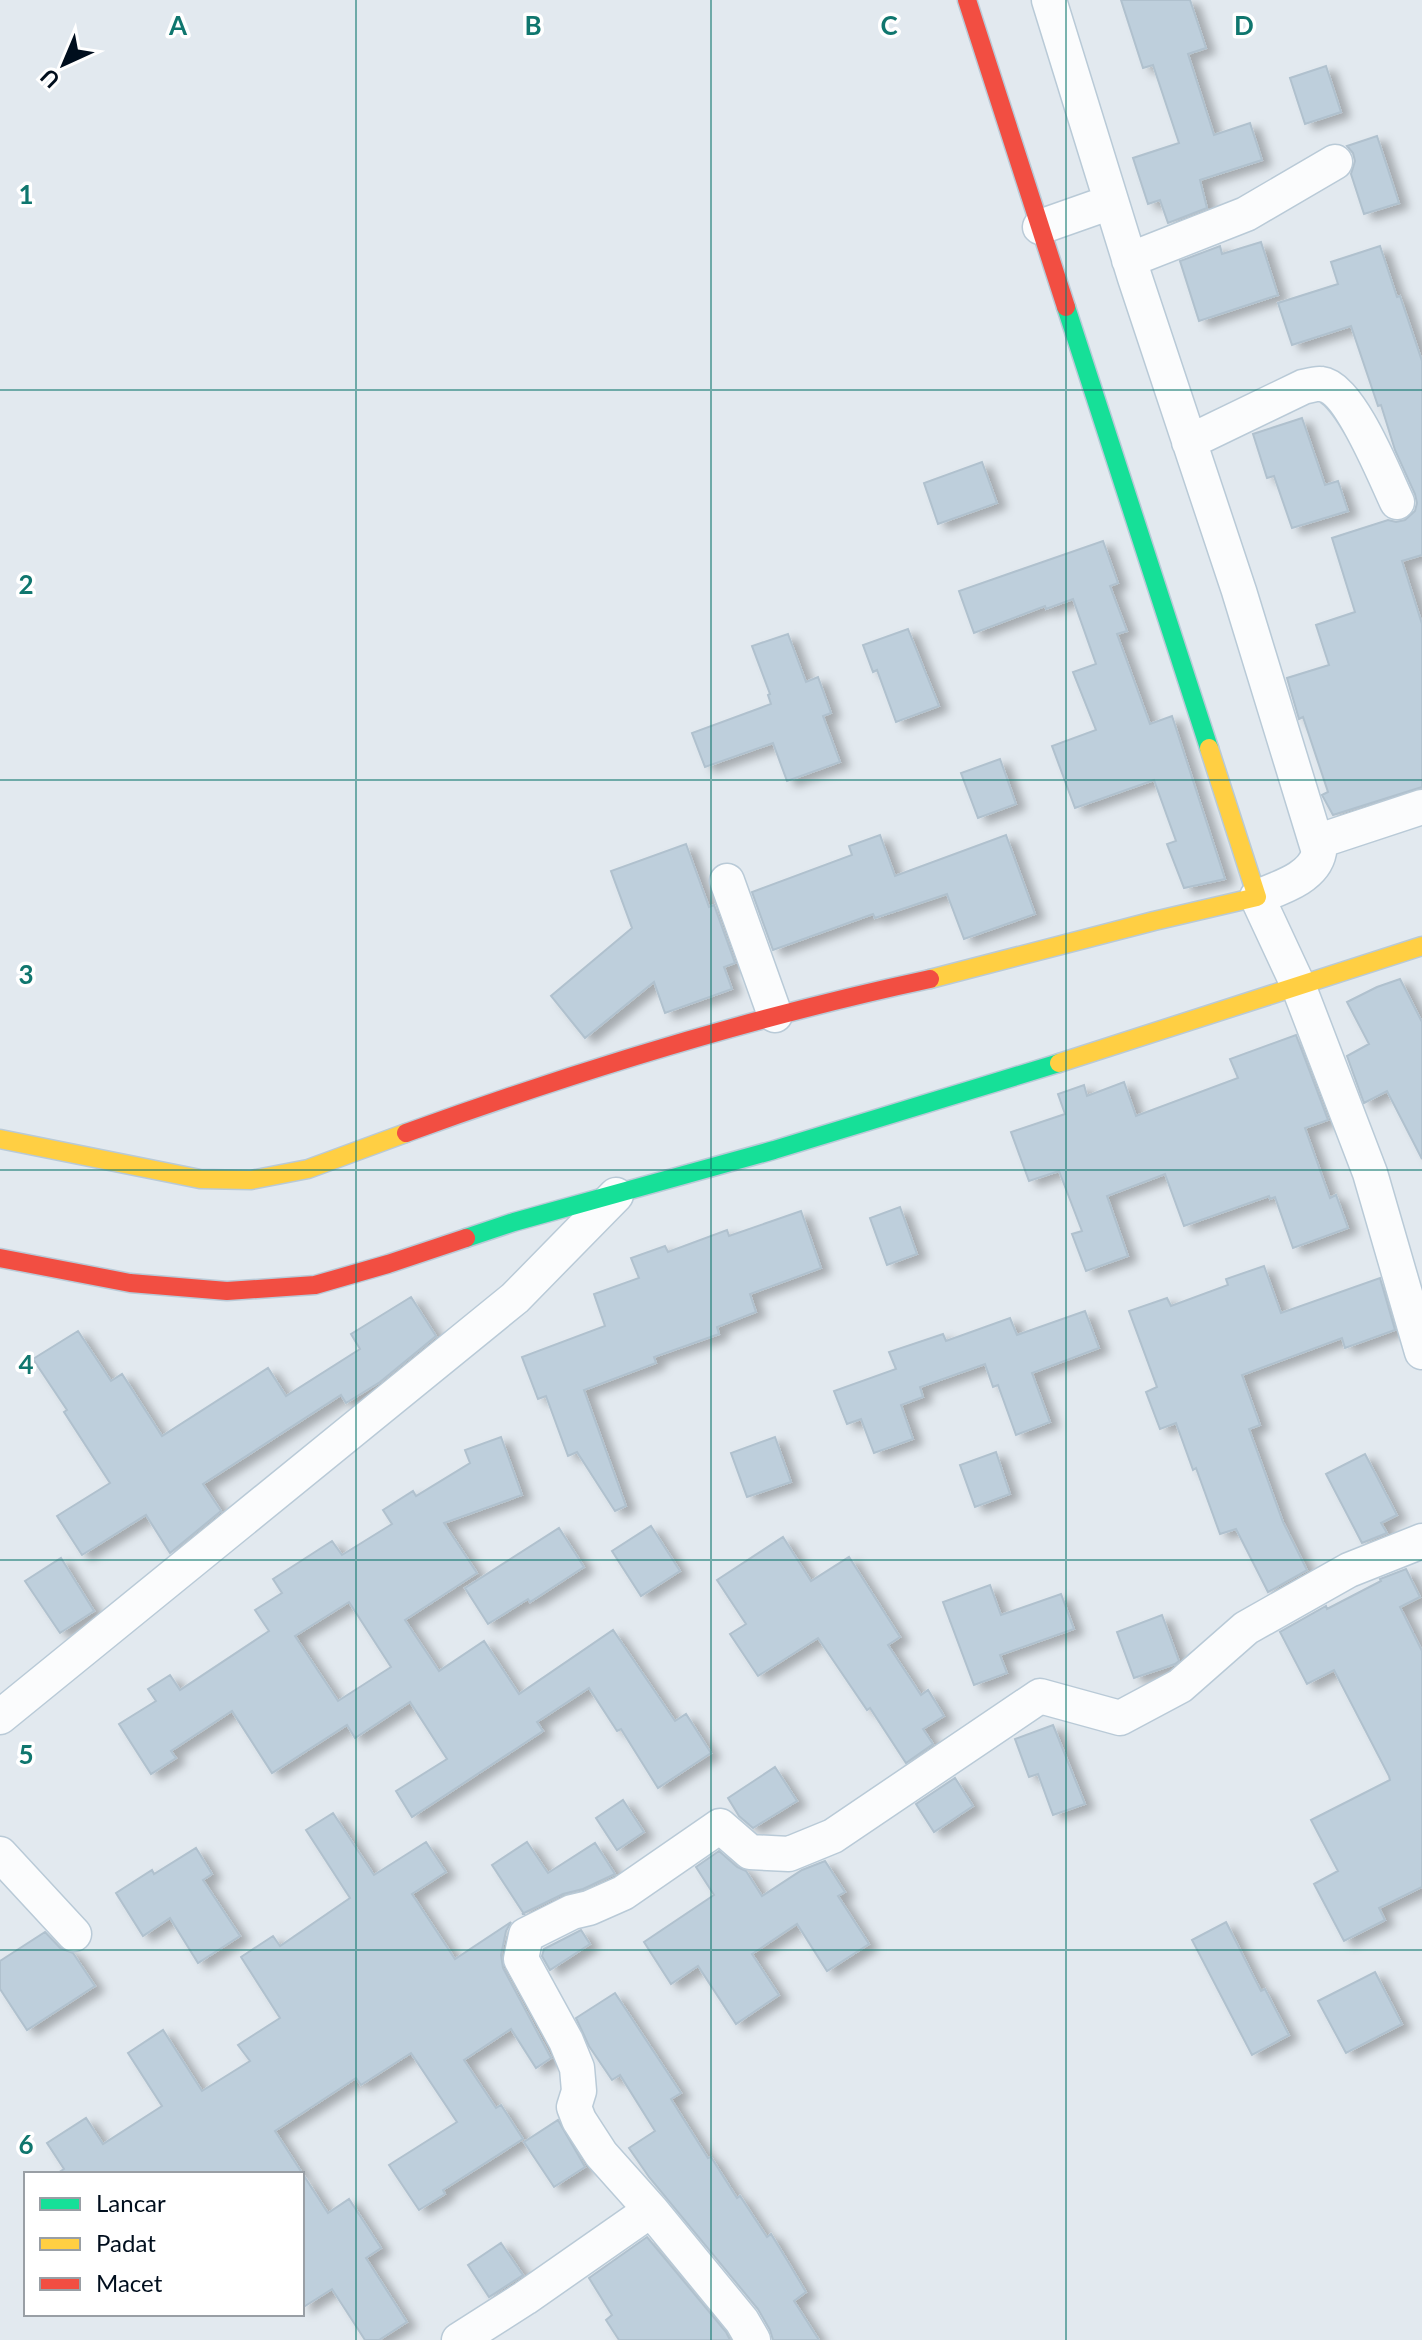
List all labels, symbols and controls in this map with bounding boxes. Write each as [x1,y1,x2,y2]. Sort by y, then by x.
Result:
text: A [168,9,188,41]
text: B [524,9,542,41]
text: C [880,9,898,41]
text: D [1234,9,1254,41]
north arrow [24,24,104,104]
text: U [35,63,65,94]
text: 1 [18,178,34,210]
text: 2 [18,568,34,600]
text: 3 [18,958,34,990]
text: 4 [18,1348,34,1380]
text: 5 [18,1738,34,1770]
text: 6 [18,2128,34,2160]
legend [24,2172,304,2316]
text: Lancar [96,2188,166,2217]
text: Padat [96,2228,156,2257]
text: Macet [96,2268,163,2297]

